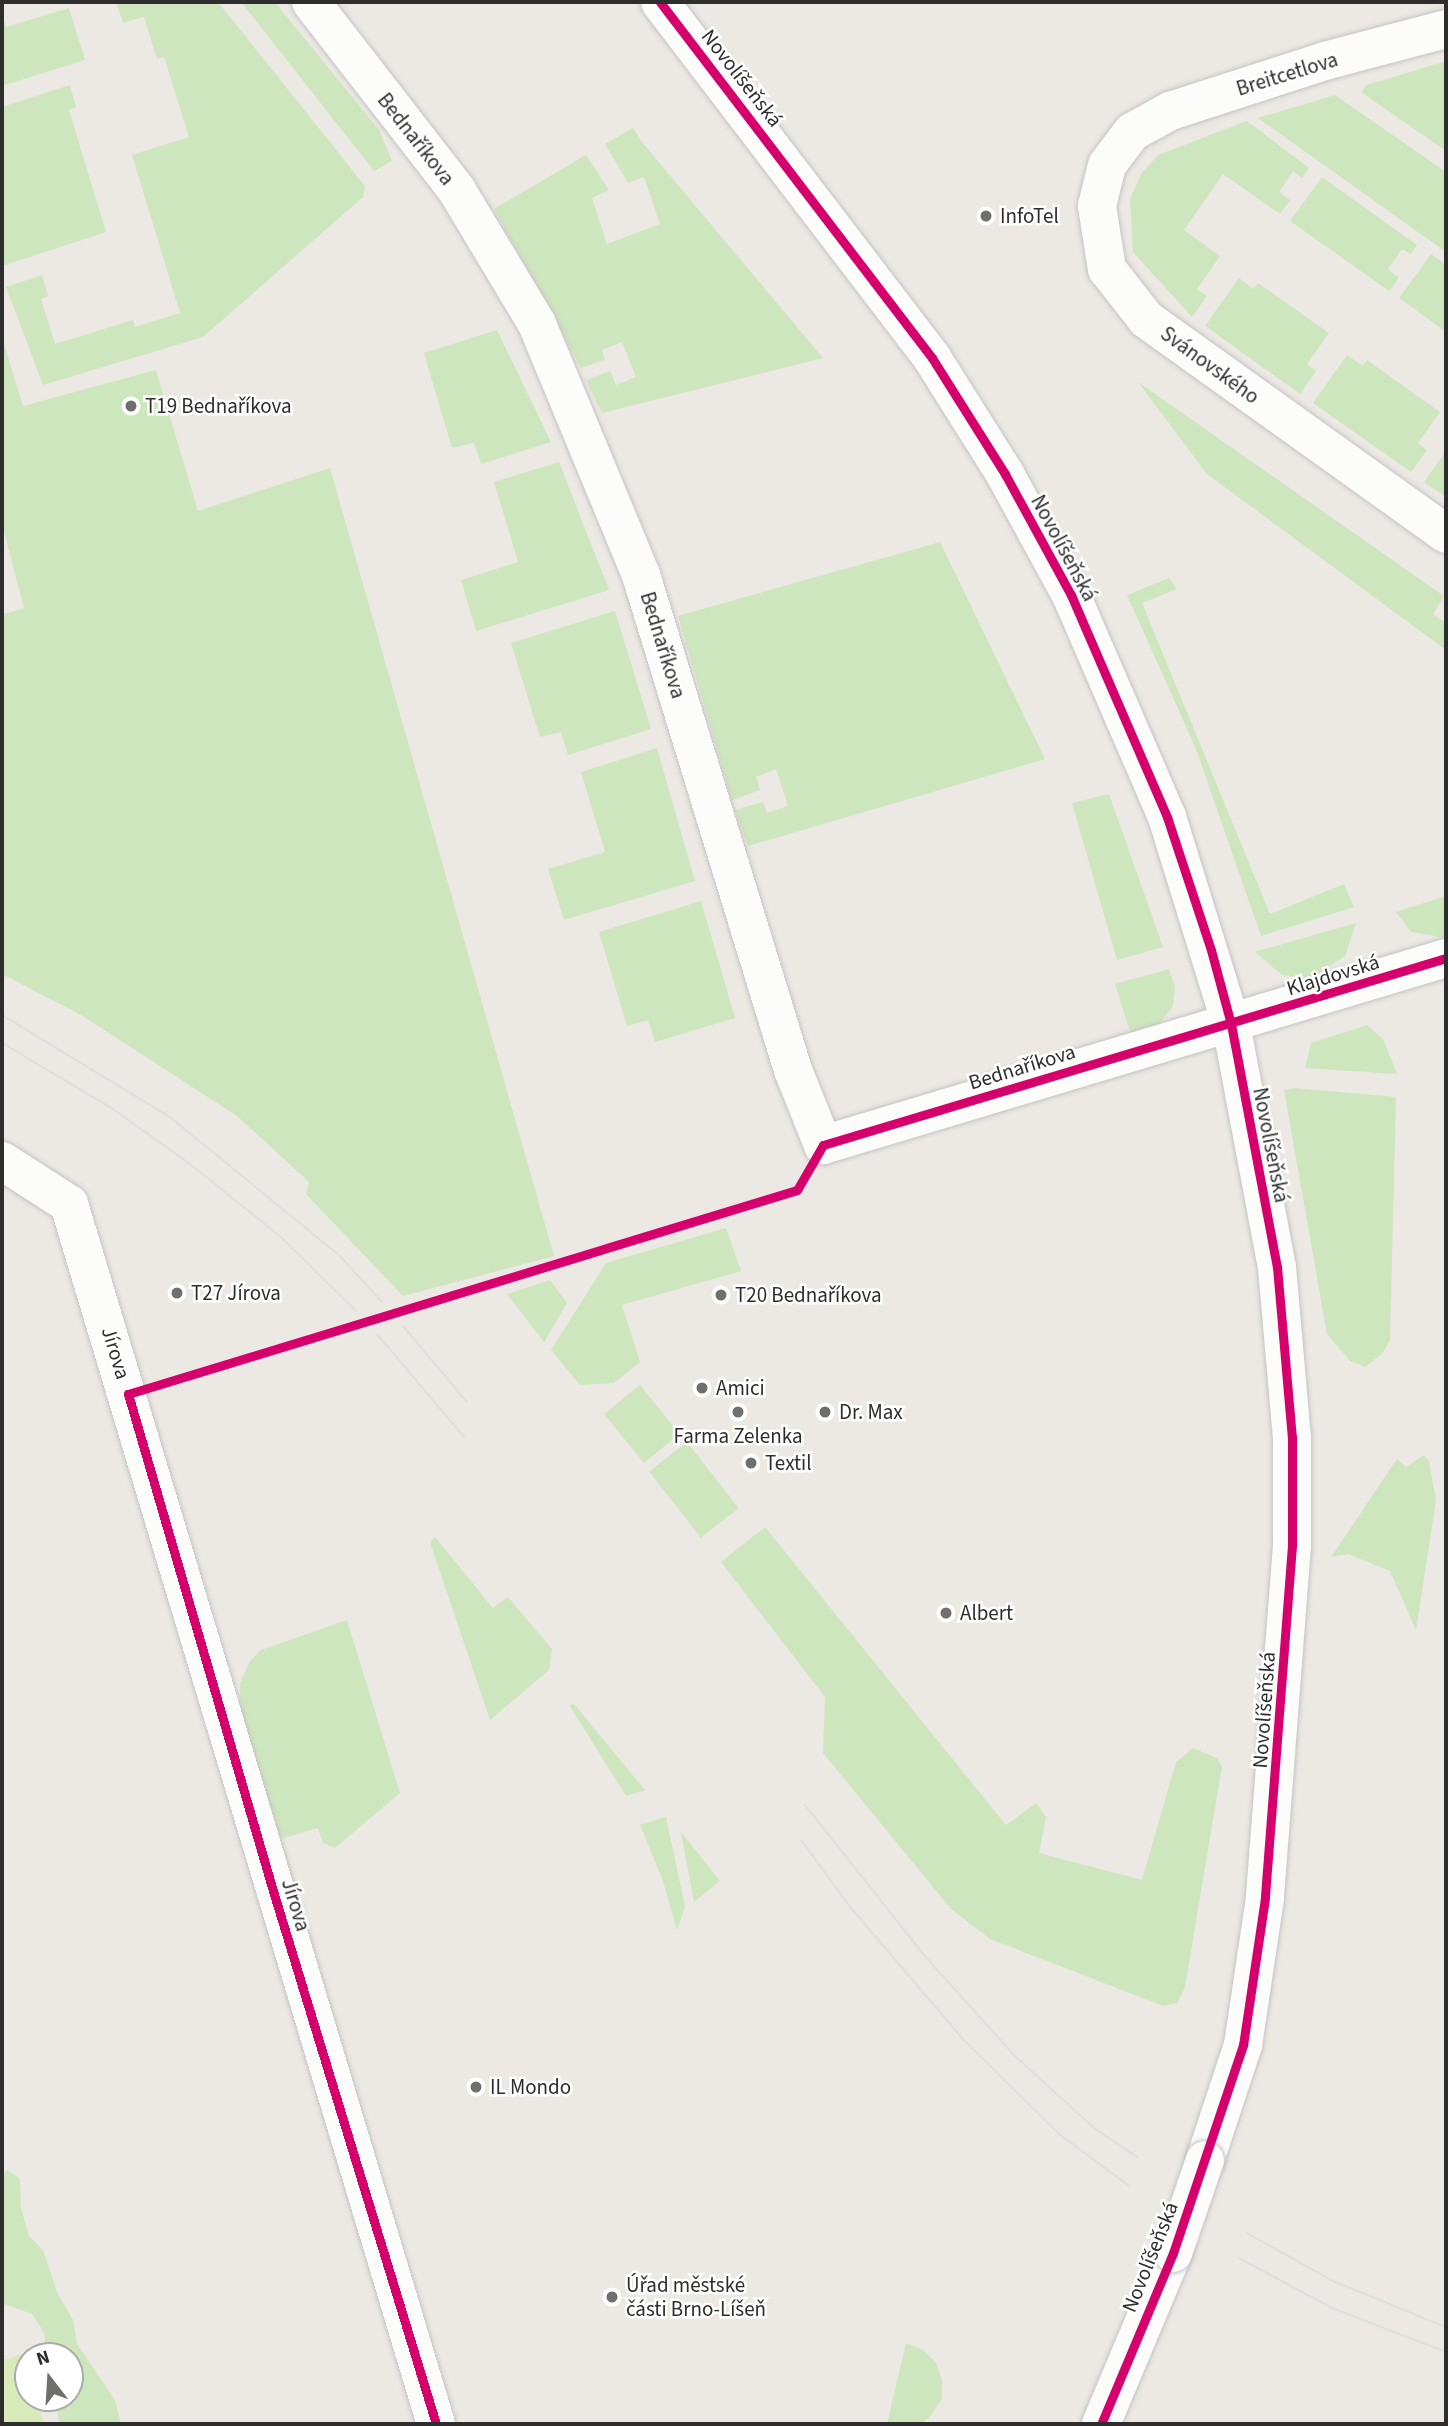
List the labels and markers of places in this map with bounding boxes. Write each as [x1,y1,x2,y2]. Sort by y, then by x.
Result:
place label: InfoTel [1000,203,1059,229]
marker: InfoTel [978,208,994,224]
place label: T19 Bednaříkova [145,393,292,419]
marker: T19 Bednaříkova [123,398,139,414]
place label: T27 Jírova [191,1280,281,1306]
place label: T20 Bednaříkova [735,1282,882,1308]
marker: T27 Jírova [169,1285,185,1301]
marker: T20 Bednaříkova [713,1287,729,1303]
place label: Amici [716,1375,765,1401]
marker: Amici [694,1380,710,1396]
place label: Dr. Max [839,1399,903,1425]
marker: Farma Zelenka [730,1404,746,1420]
marker: Dr. Max [817,1404,833,1420]
place label: Farma Zelenka [673,1423,803,1449]
place label: Textil [765,1450,812,1476]
marker: Textil [743,1455,759,1471]
place label: Albert [960,1600,1013,1626]
marker: Albert [938,1605,954,1621]
place label: IL Mondo [490,2074,571,2100]
marker: IL Mondo [468,2079,484,2095]
place label: Úřad městské části Brno-Líšeň [626,2272,766,2322]
marker: Úřad městské části Brno-Líšeň [604,2289,620,2305]

